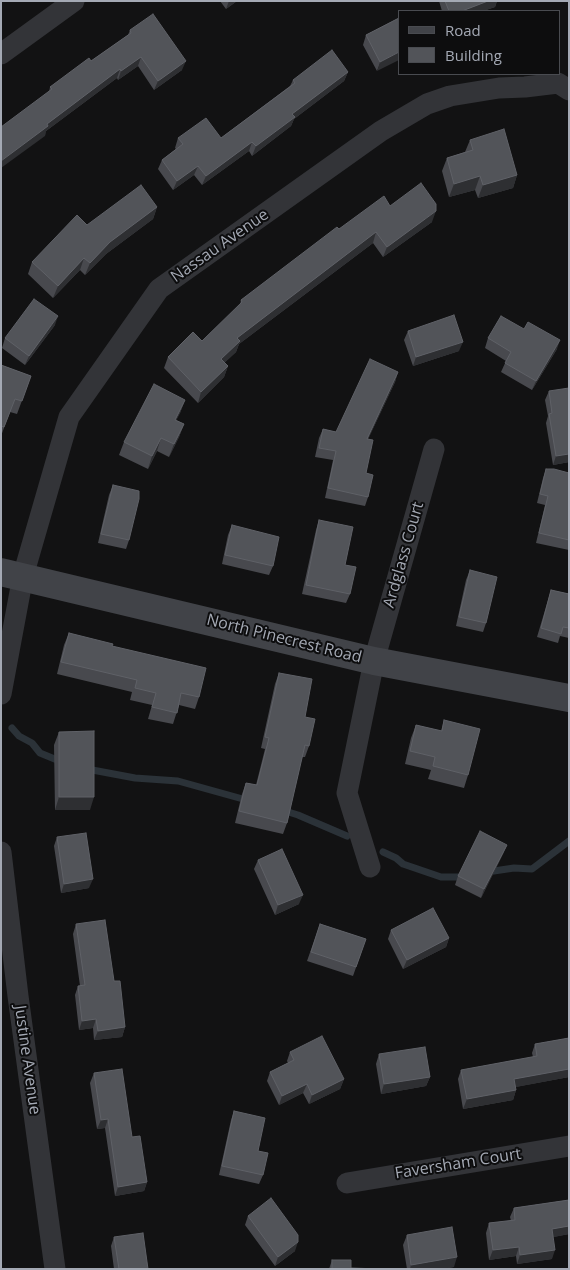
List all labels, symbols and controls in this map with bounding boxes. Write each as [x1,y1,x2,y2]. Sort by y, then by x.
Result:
legend [398,10,560,75]
text: Road [445,20,481,40]
text: Building [445,45,502,65]
street label: Nassau Avenue [167,205,273,287]
street label: Ardglass Court [380,500,428,610]
street label: North Pinecrest Road [204,610,364,668]
street label: Justine Avenue [10,1004,44,1116]
street label: Faversham Court [393,1145,523,1183]

